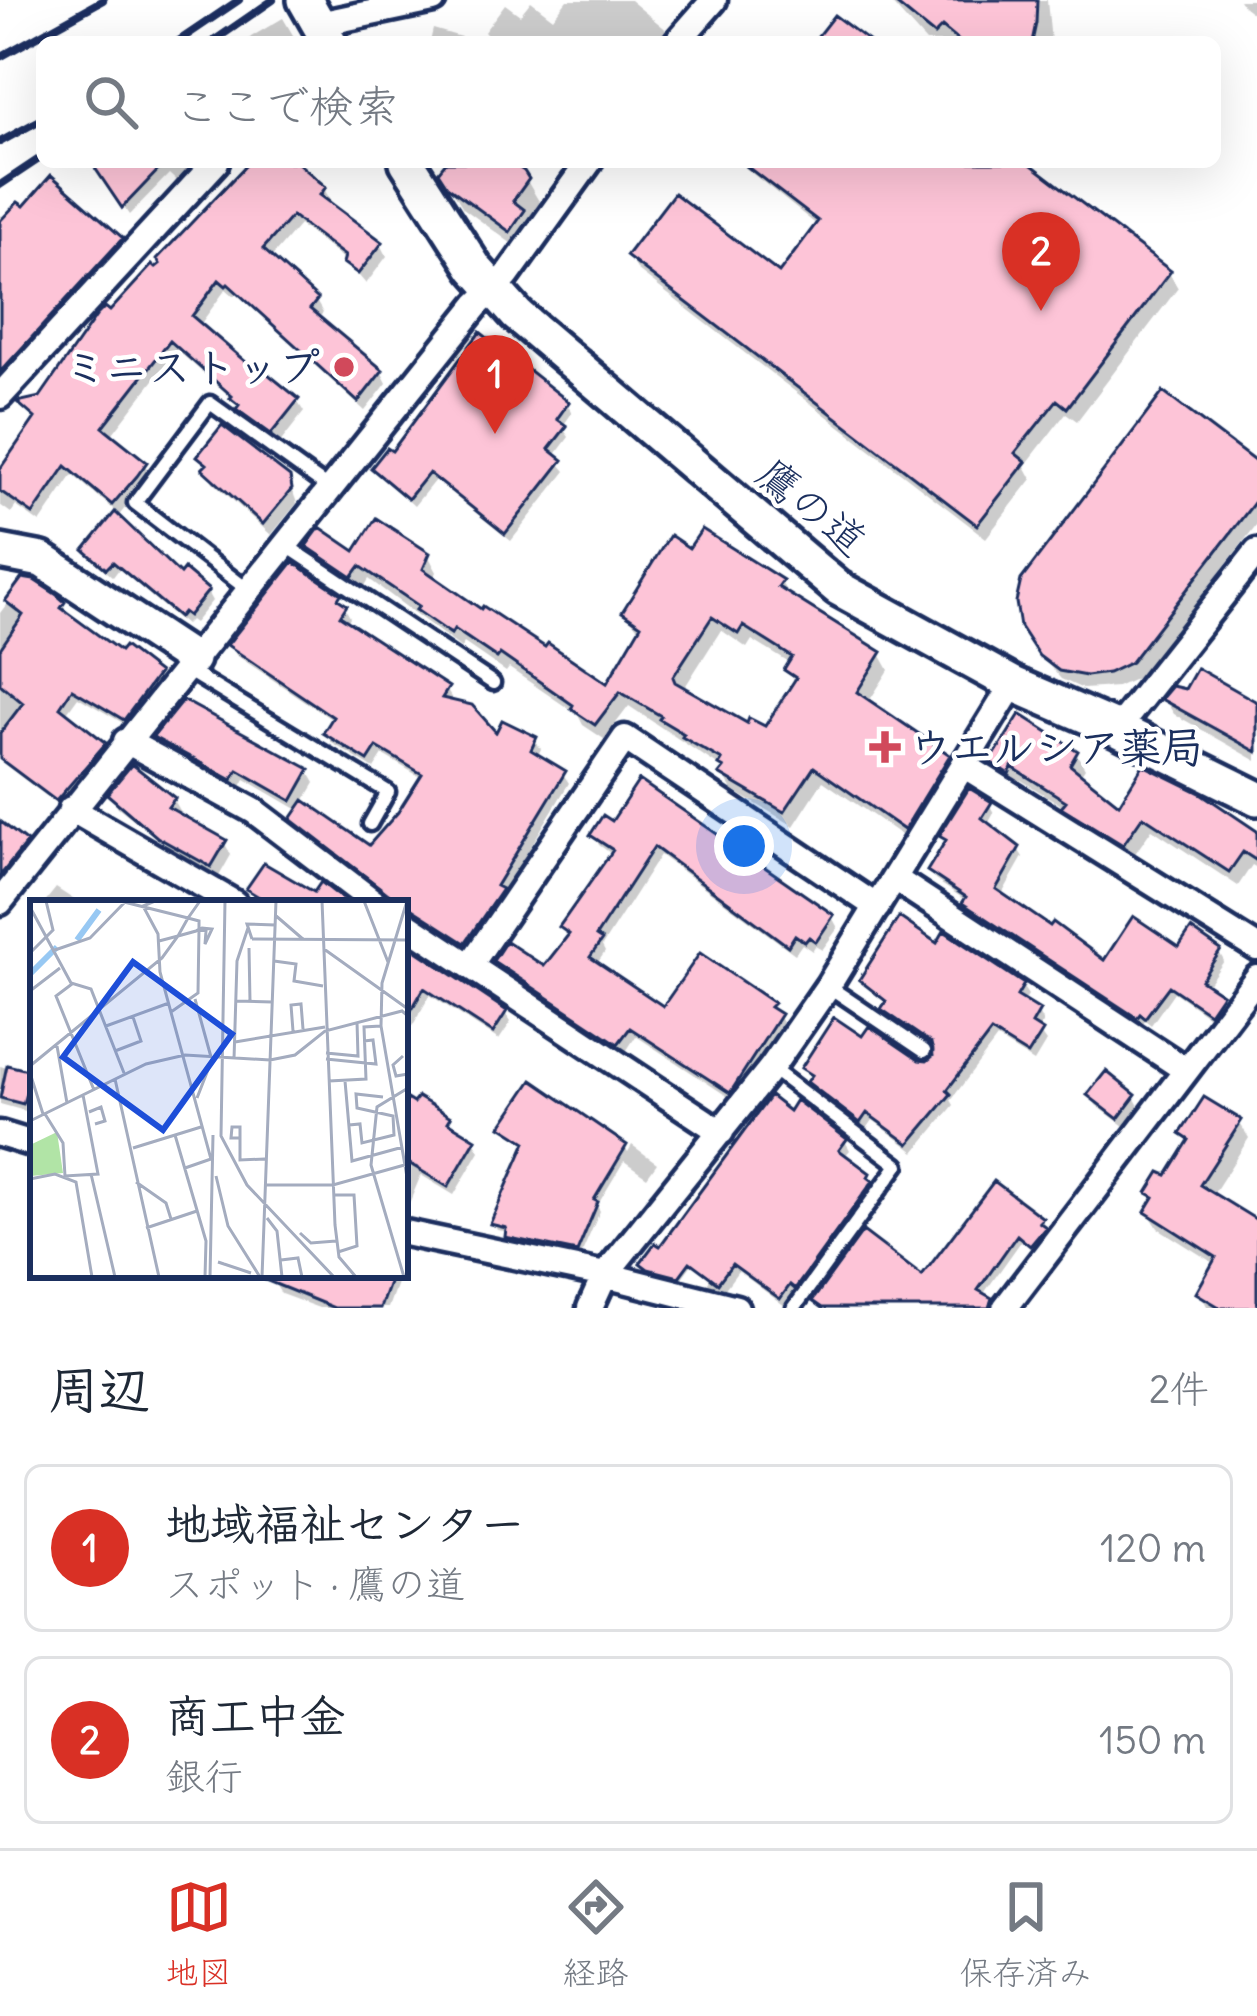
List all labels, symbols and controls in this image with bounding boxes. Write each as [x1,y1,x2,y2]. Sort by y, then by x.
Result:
search box [36,36,1221,168]
icon: search [78,69,144,135]
text: ここで検索 [174,78,399,134]
pin: 2 [1002,212,1080,311]
pin: 1 [456,335,534,434]
place label: ミニストップ [64,341,320,393]
marker: ミニストップ [331,354,357,380]
street label: 鷹の道 [747,447,877,567]
place label: ウエルシア薬局 [909,721,1204,773]
marker: ウエルシア薬局 [872,734,898,760]
your location [714,816,774,876]
inset map [30,900,408,1278]
text: 周辺 [48,1358,150,1422]
text: 2件 [1149,1365,1209,1414]
text: 地域福祉センター [165,1496,525,1552]
text: 1 [82,1524,98,1573]
text: 120 m [1100,1524,1206,1573]
text: スポット · 鷹の道 [165,1560,465,1609]
text: 商工中金 [165,1688,345,1744]
text: 2 [79,1716,101,1765]
text: 150 m [1099,1716,1206,1765]
text: 銀行 [165,1752,243,1801]
tab: 地図 [166,1874,232,1994]
tab: 経路 [563,1874,629,1994]
tab: 保存済み [960,1874,1092,1994]

